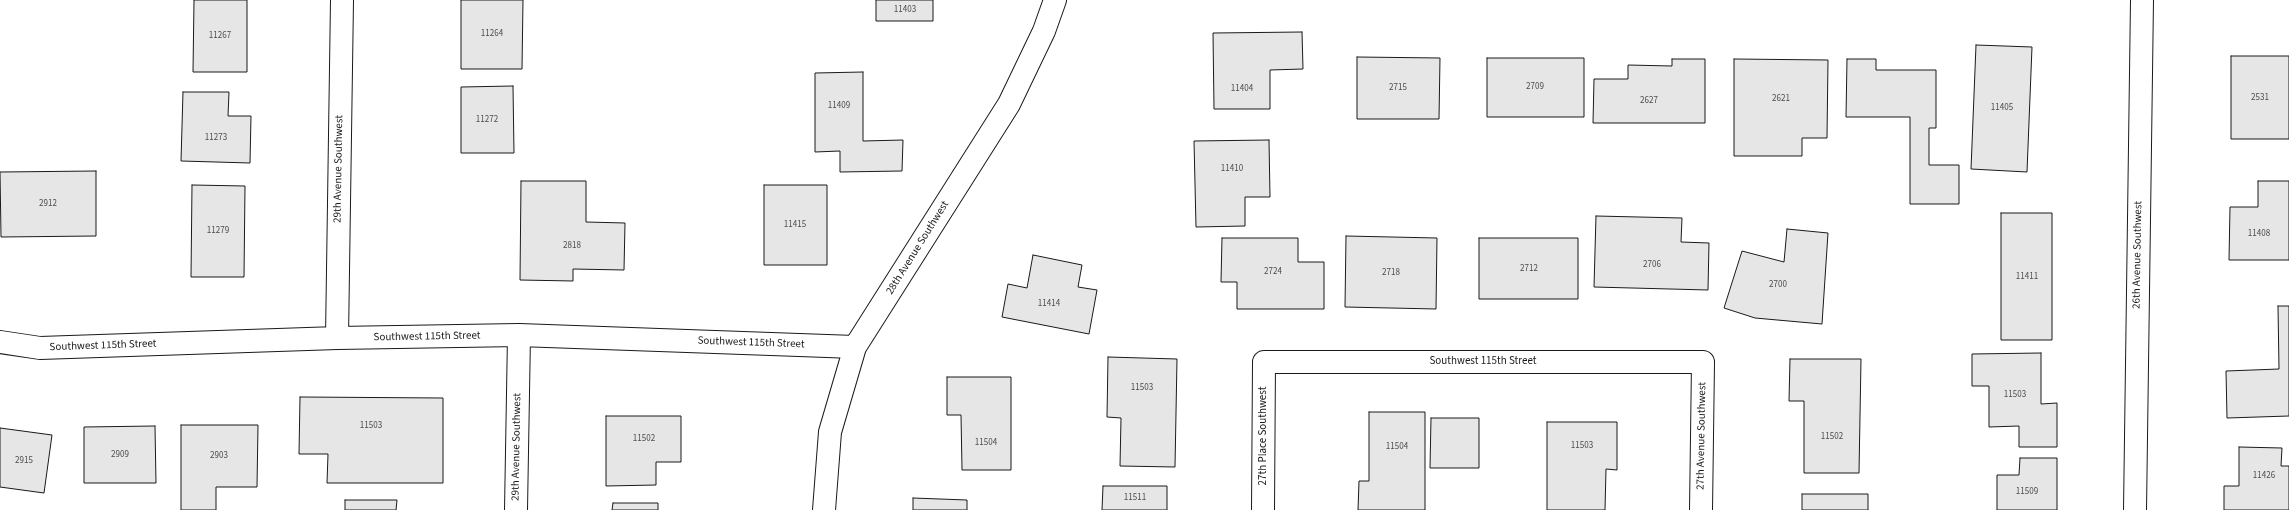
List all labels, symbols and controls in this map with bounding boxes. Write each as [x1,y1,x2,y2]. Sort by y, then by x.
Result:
house number: 11403 [894,5,916,15]
house number: 11264 [481,29,503,39]
house number: 11267 [209,31,231,41]
house number: 2709 [1526,82,1544,92]
house number: 2715 [1389,83,1407,93]
house number: 11404 [1231,84,1253,94]
house number: 2531 [2251,93,2269,103]
house number: 2621 [1772,94,1790,104]
house number: 2627 [1640,96,1658,106]
house number: 11409 [828,101,850,111]
house number: 11405 [1991,103,2013,113]
street label: 29th Avenue Southwest [331,115,347,223]
house number: 11272 [476,115,498,125]
house number: 11273 [205,133,227,143]
house number: 11410 [1221,164,1243,174]
house number: 2912 [39,199,57,209]
street label: 28th Avenue Southwest [884,199,952,297]
street label: 26th Avenue Southwest [2130,201,2146,309]
house number: 11415 [784,220,806,230]
house number: 11279 [207,226,229,236]
house number: 11408 [2248,229,2270,239]
house number: 2818 [563,241,581,251]
house number: 2706 [1643,260,1661,270]
house number: 2712 [1520,264,1538,274]
house number: 2724 [1264,267,1282,277]
house number: 2718 [1382,268,1400,278]
house number: 11411 [2016,272,2038,282]
house number: 2700 [1769,280,1787,290]
house number: 11414 [1038,299,1060,309]
street label: Southwest 115th Street [373,329,481,345]
street label: Southwest 115th Street [697,335,805,351]
street label: Southwest 115th Street [49,338,157,354]
street label: Southwest 115th Street [1429,355,1537,369]
street label: 27th Avenue Southwest [1694,382,1710,490]
house number: 11503 [1131,383,1153,393]
street label: 27th Place Southwest [1257,387,1271,485]
house number: 11503 [2004,390,2026,400]
street label: 29th Avenue Southwest [509,393,525,501]
house number: 11503 [360,421,382,431]
house number: 11502 [1821,432,1843,442]
house number: 11502 [633,434,655,444]
house number: 11504 [975,438,997,448]
house number: 11503 [1571,441,1593,451]
house number: 11504 [1386,442,1408,452]
house number: 2909 [111,450,129,460]
house number: 2903 [210,451,228,461]
house number: 2915 [15,456,33,466]
house number: 11426 [2253,471,2275,481]
house number: 11509 [2016,487,2038,497]
house number: 11511 [1124,493,1146,503]

